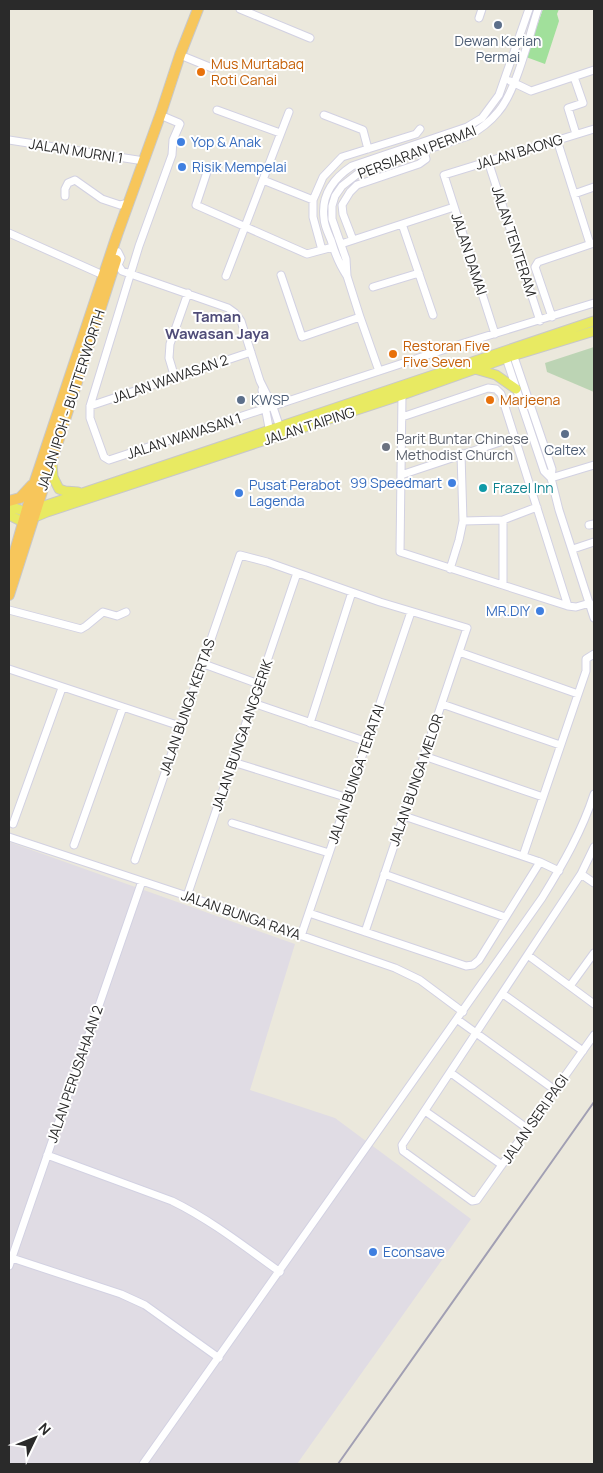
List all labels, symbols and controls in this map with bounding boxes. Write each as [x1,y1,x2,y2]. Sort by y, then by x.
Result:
marker: Dewan Kerian Permai [492,19,504,31]
place label: Dewan Kerian Permai [455,31,541,66]
place label: Mus Murtabaq Roti Canai [211,54,304,89]
marker: Mus Murtabaq Roti Canai [195,66,207,78]
street label: PERSIARAN PERMAI [355,120,479,183]
street label: JALAN BAONG [473,129,565,174]
place label: Yop & Anak [191,132,262,151]
street label: JALAN MURNI 1 [28,134,124,167]
marker: Yop & Anak [175,136,187,148]
place label: Risik Mempelai [192,157,287,176]
marker: Risik Mempelai [176,161,188,173]
street label: JALAN TENTERAM [488,183,541,299]
street label: JALAN DAMAI [447,210,492,297]
district label: Taman Wawasan Jaya [165,306,269,344]
street label: JALAN IPOH - BUTTERWORTH [32,307,109,493]
place label: Restoran Five Five Seven [403,336,490,371]
marker: Restoran Five Five Seven [387,348,399,360]
street label: JALAN WAWASAN 2 [109,350,231,407]
place label: KWSP [251,390,290,409]
place label: Marjeena [500,390,560,409]
marker: KWSP [235,394,247,406]
marker: Marjeena [484,394,496,406]
street label: JALAN TAIPING [261,402,357,449]
street label: JALAN WAWASAN 1 [124,408,244,463]
marker: Caltex [559,428,571,440]
place label: Parit Buntar Chinese Methodist Church [396,429,529,464]
place label: Caltex [544,440,586,459]
marker: Parit Buntar Chinese Methodist Church [380,441,392,453]
place label: 99 Speedmart [350,473,442,492]
place label: Pusat Perabot Lagenda [249,475,341,510]
marker: 99 Speedmart [446,477,458,489]
place label: Frazel Inn [493,478,554,497]
marker: Frazel Inn [477,482,489,494]
marker: Pusat Perabot Lagenda [233,487,245,499]
place label: MR.DIY [486,601,530,620]
marker: MR.DIY [534,605,546,617]
street label: JALAN BUNGA KERTAS [154,636,219,778]
street label: JALAN BUNGA ANGGERIK [207,656,277,813]
street label: JALAN BUNGA TERATAI [323,702,388,846]
street label: JALAN BUNGA MELOR [384,711,447,848]
street label: JALAN BUNGA RAYA [179,885,304,944]
street label: JALAN PERUSAHAAN 2 [42,1003,107,1145]
street label: JALAN SERI PAGI [497,1070,572,1167]
place label: Econsave [383,1242,445,1261]
marker: Econsave [367,1246,379,1258]
north arrow [10,1413,60,1463]
text: N [34,1419,55,1439]

